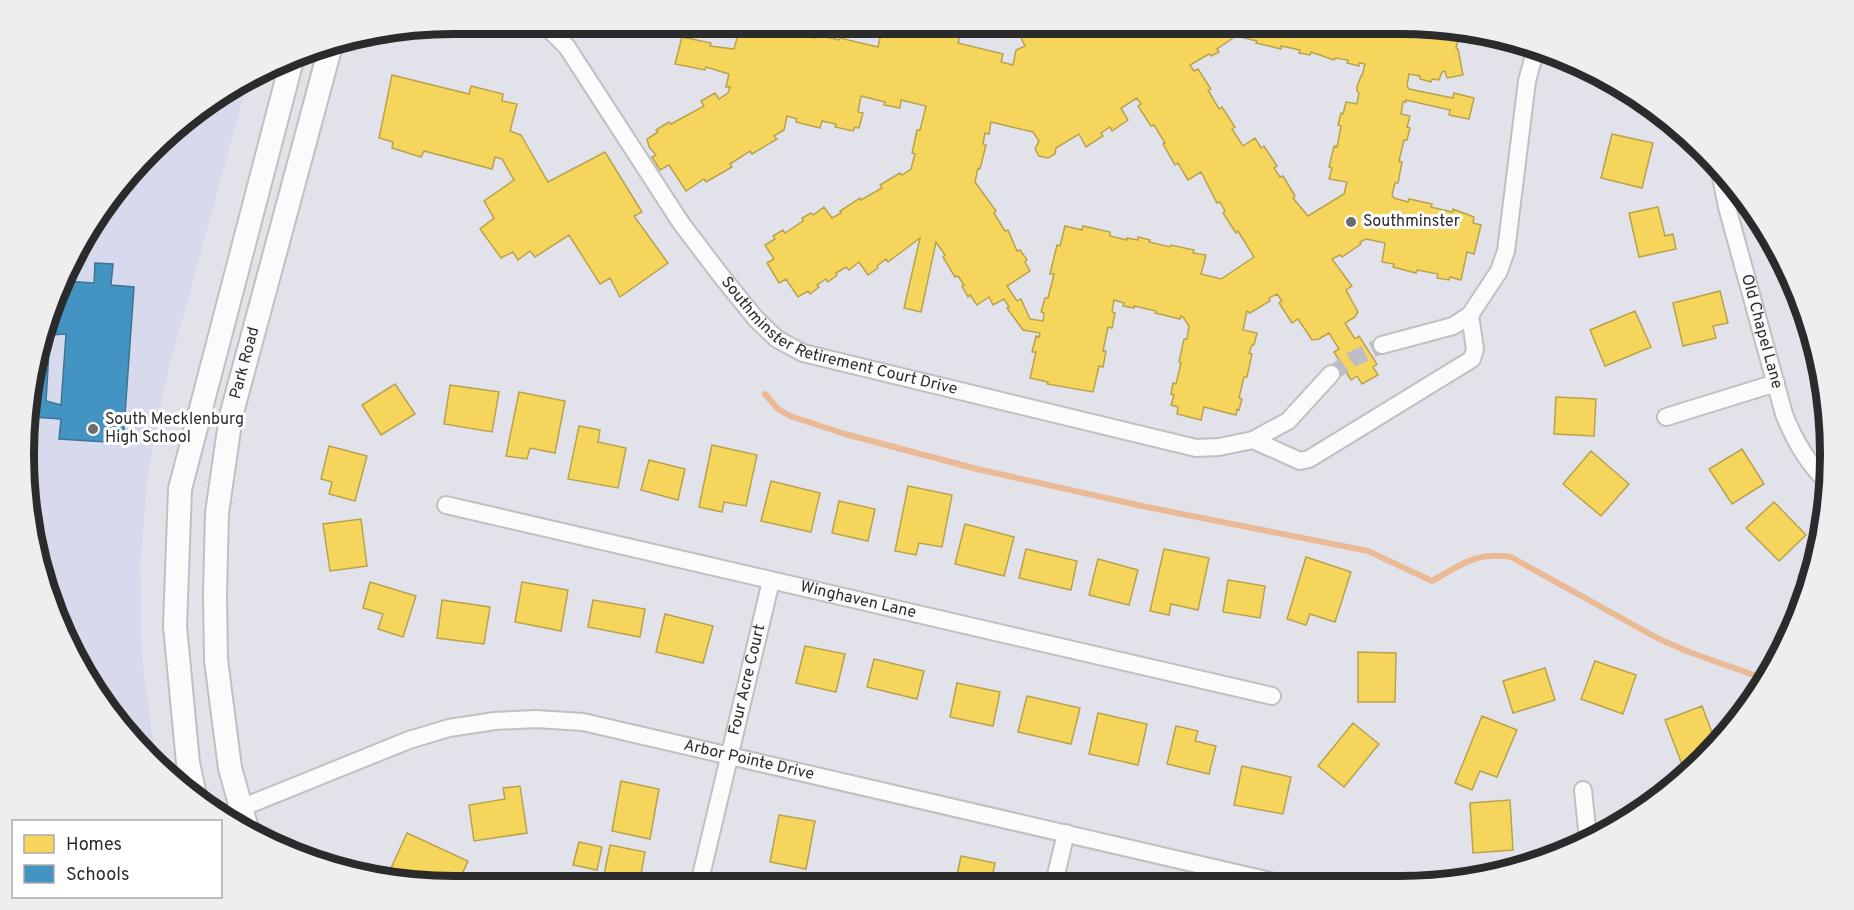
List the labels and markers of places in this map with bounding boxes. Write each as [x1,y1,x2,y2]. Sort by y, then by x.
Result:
place label: Southminster [1363,212,1460,232]
marker: Southminster [1344,215,1358,229]
place label: South Mecklenburg High School [105,410,244,448]
marker: South Mecklenburg High School [86,422,100,436]

